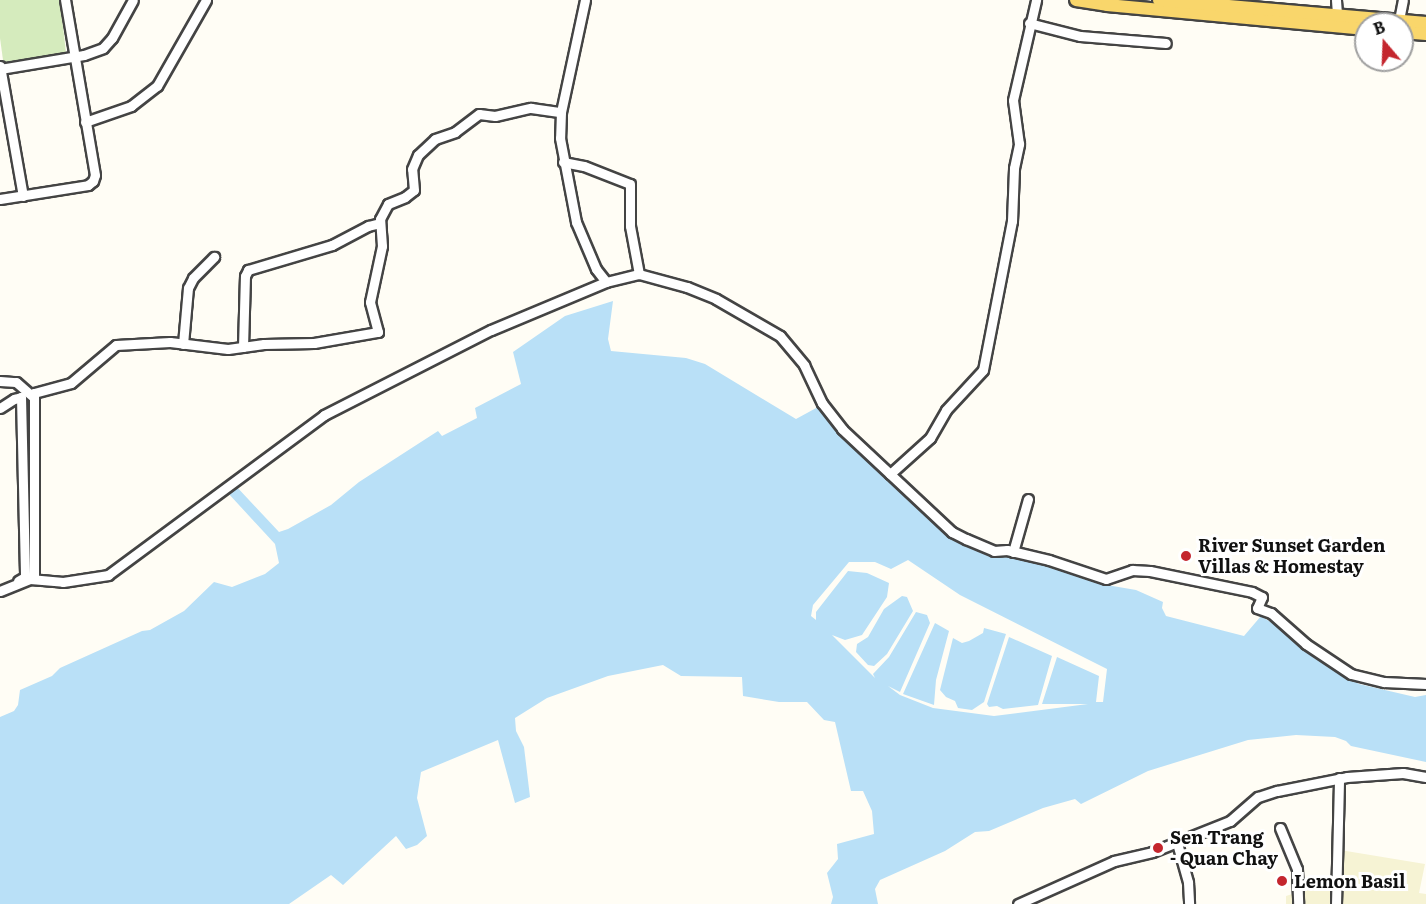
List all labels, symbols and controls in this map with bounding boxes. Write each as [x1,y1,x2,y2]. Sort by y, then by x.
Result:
north arrow [1354,12,1414,72]
text: B [1370,14,1388,40]
place label: River Sunset Garden Villas & Homestay [1198,535,1385,578]
marker: River Sunset Garden Villas & Homestay [1179,549,1193,563]
place label: Sen Trang - Quan Chay [1170,827,1278,870]
marker: Sen Trang - Quan Chay [1151,841,1165,855]
place label: Lemon Basil [1294,870,1406,892]
marker: Lemon Basil [1275,874,1289,888]

